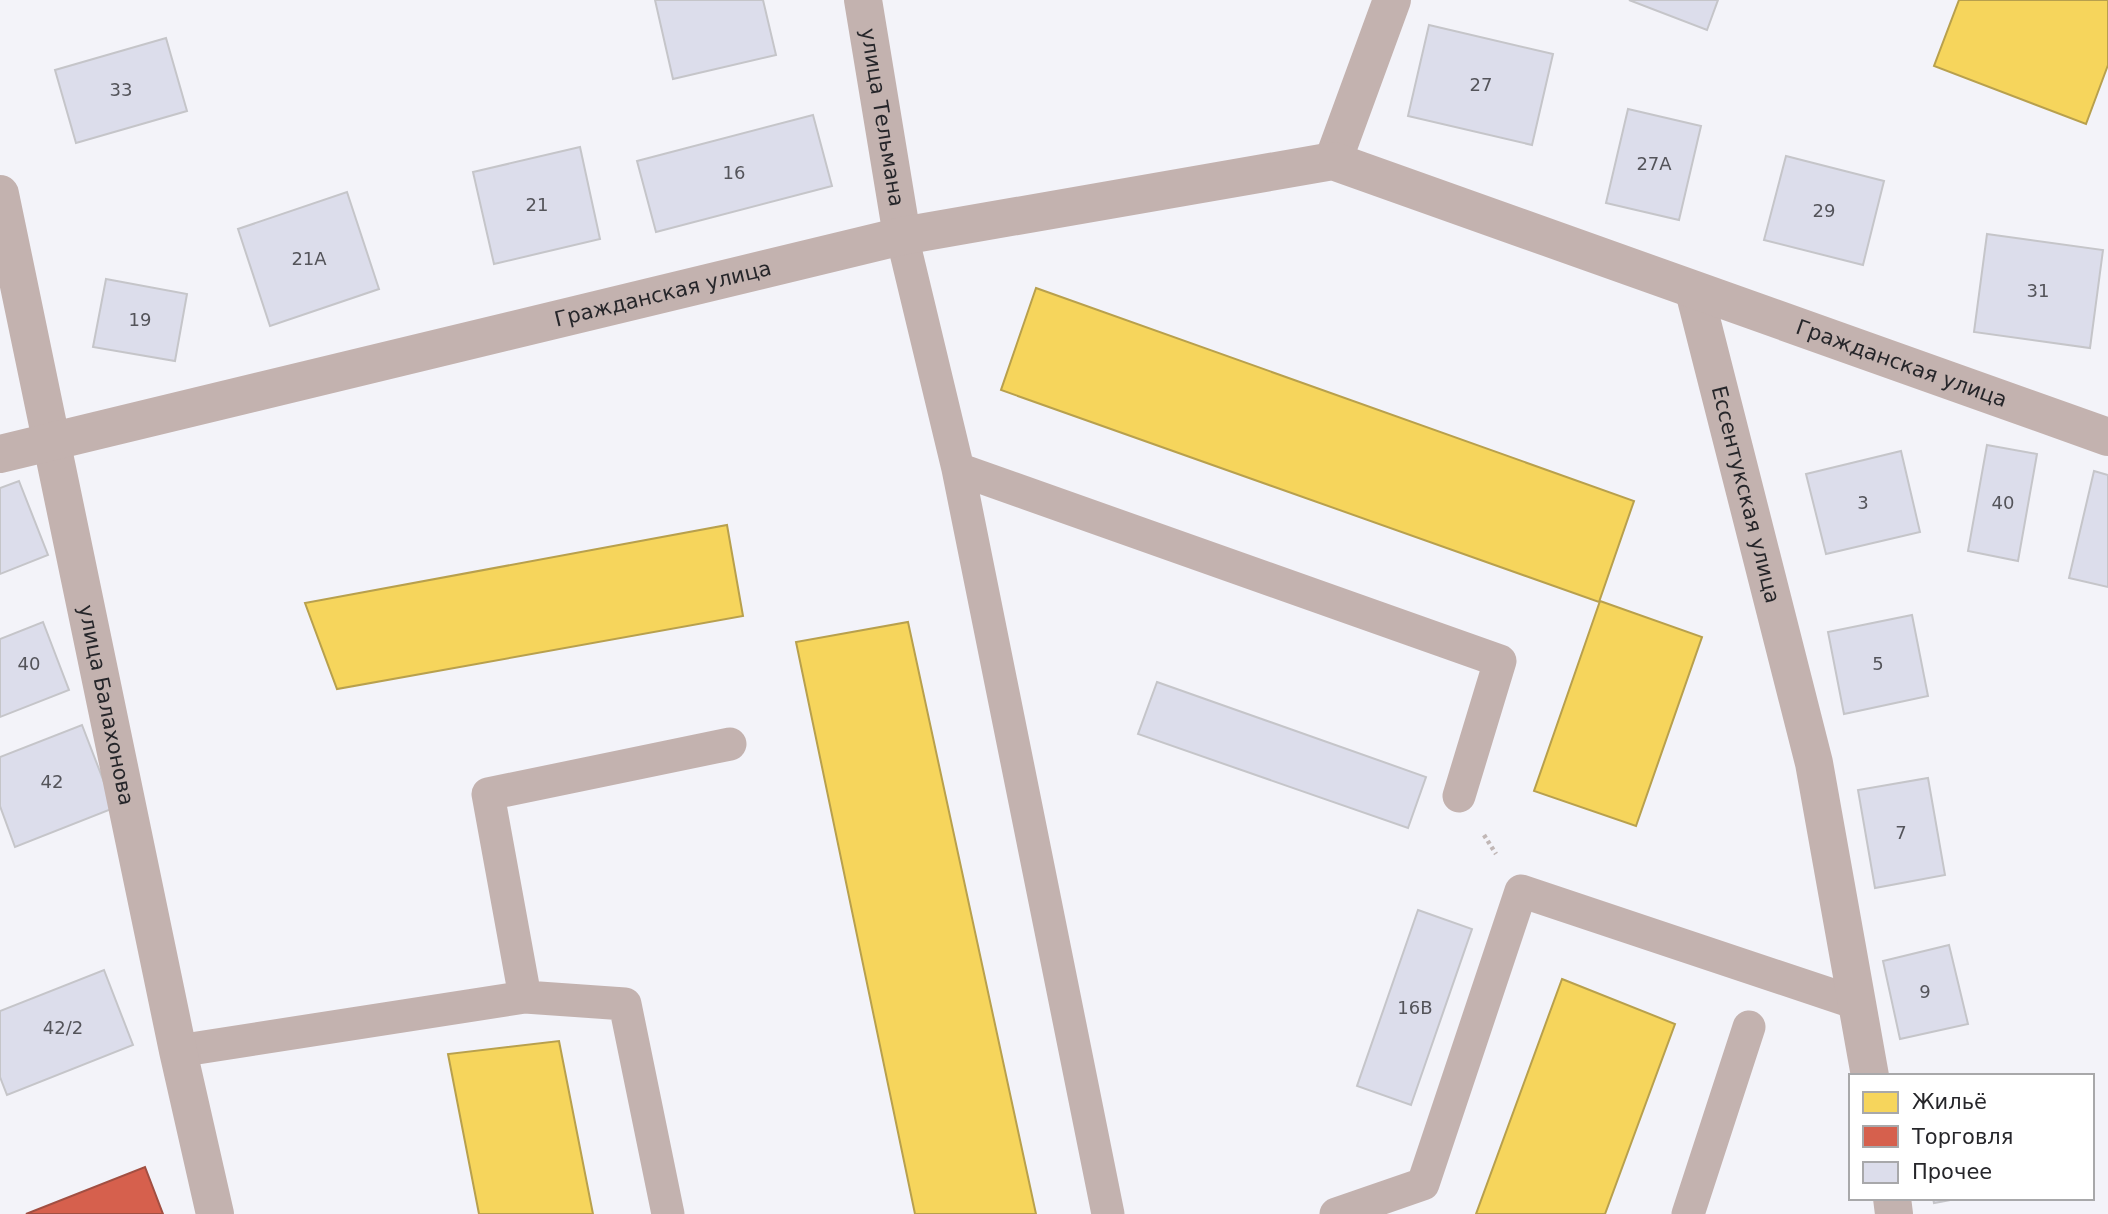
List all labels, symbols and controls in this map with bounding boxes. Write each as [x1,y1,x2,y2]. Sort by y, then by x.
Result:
street label: улица Тельмана [856,27,909,208]
house number: 27 [1470,74,1492,95]
house number: 33 [110,79,132,100]
house number: 27А [1636,153,1672,174]
house number: 16 [723,162,745,183]
house number: 21 [526,194,548,215]
house number: 29 [1813,200,1835,221]
house number: 21А [291,248,327,269]
street label: Гражданская улица [552,256,774,332]
house number: 31 [2027,280,2049,301]
house number: 19 [129,309,151,330]
street label: Гражданская улица [1793,315,2010,412]
street label: Ессентукская улица [1707,383,1785,606]
house number: 3 [1857,492,1869,513]
house number: 40 [1992,492,2014,513]
street label: улица Балахонова [74,603,139,807]
house number: 40 [18,653,40,674]
house number: 5 [1872,653,1884,674]
house number: 42 [41,771,63,792]
house number: 7 [1895,822,1907,843]
house number: 9 [1919,981,1931,1002]
house number: 16В [1397,997,1433,1018]
house number: 42/2 [43,1017,83,1038]
legend [1849,1074,2094,1200]
text: Жильё [1912,1090,1987,1114]
text: Торговля [1911,1125,2013,1149]
text: Прочее [1912,1160,1992,1184]

